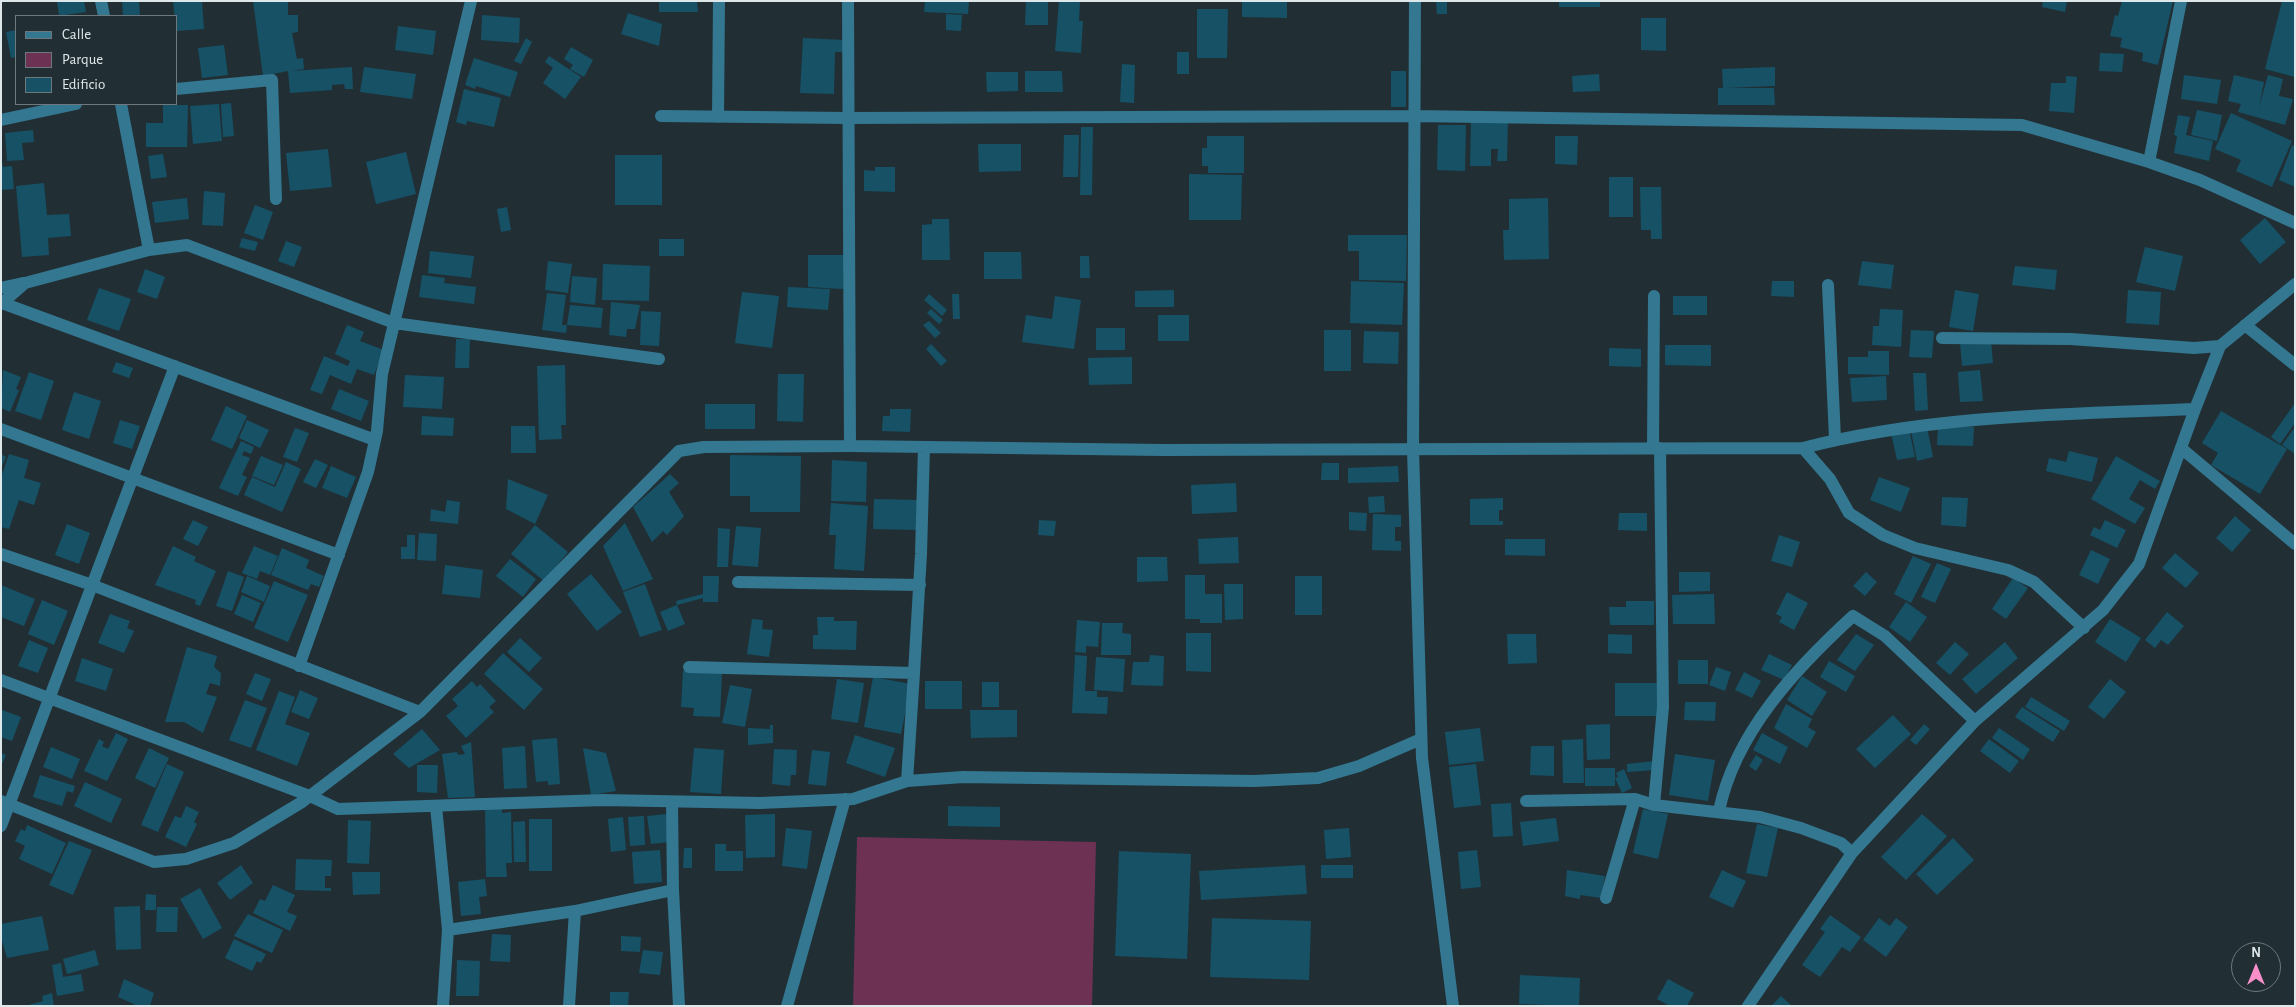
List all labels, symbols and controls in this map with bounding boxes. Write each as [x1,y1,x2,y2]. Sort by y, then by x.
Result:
legend [15,15,178,105]
text: Calle [62,27,91,42]
text: Parque [62,52,103,67]
text: Edificio [62,77,105,92]
north arrow [2231,942,2281,992]
text: N [2251,946,2261,960]

